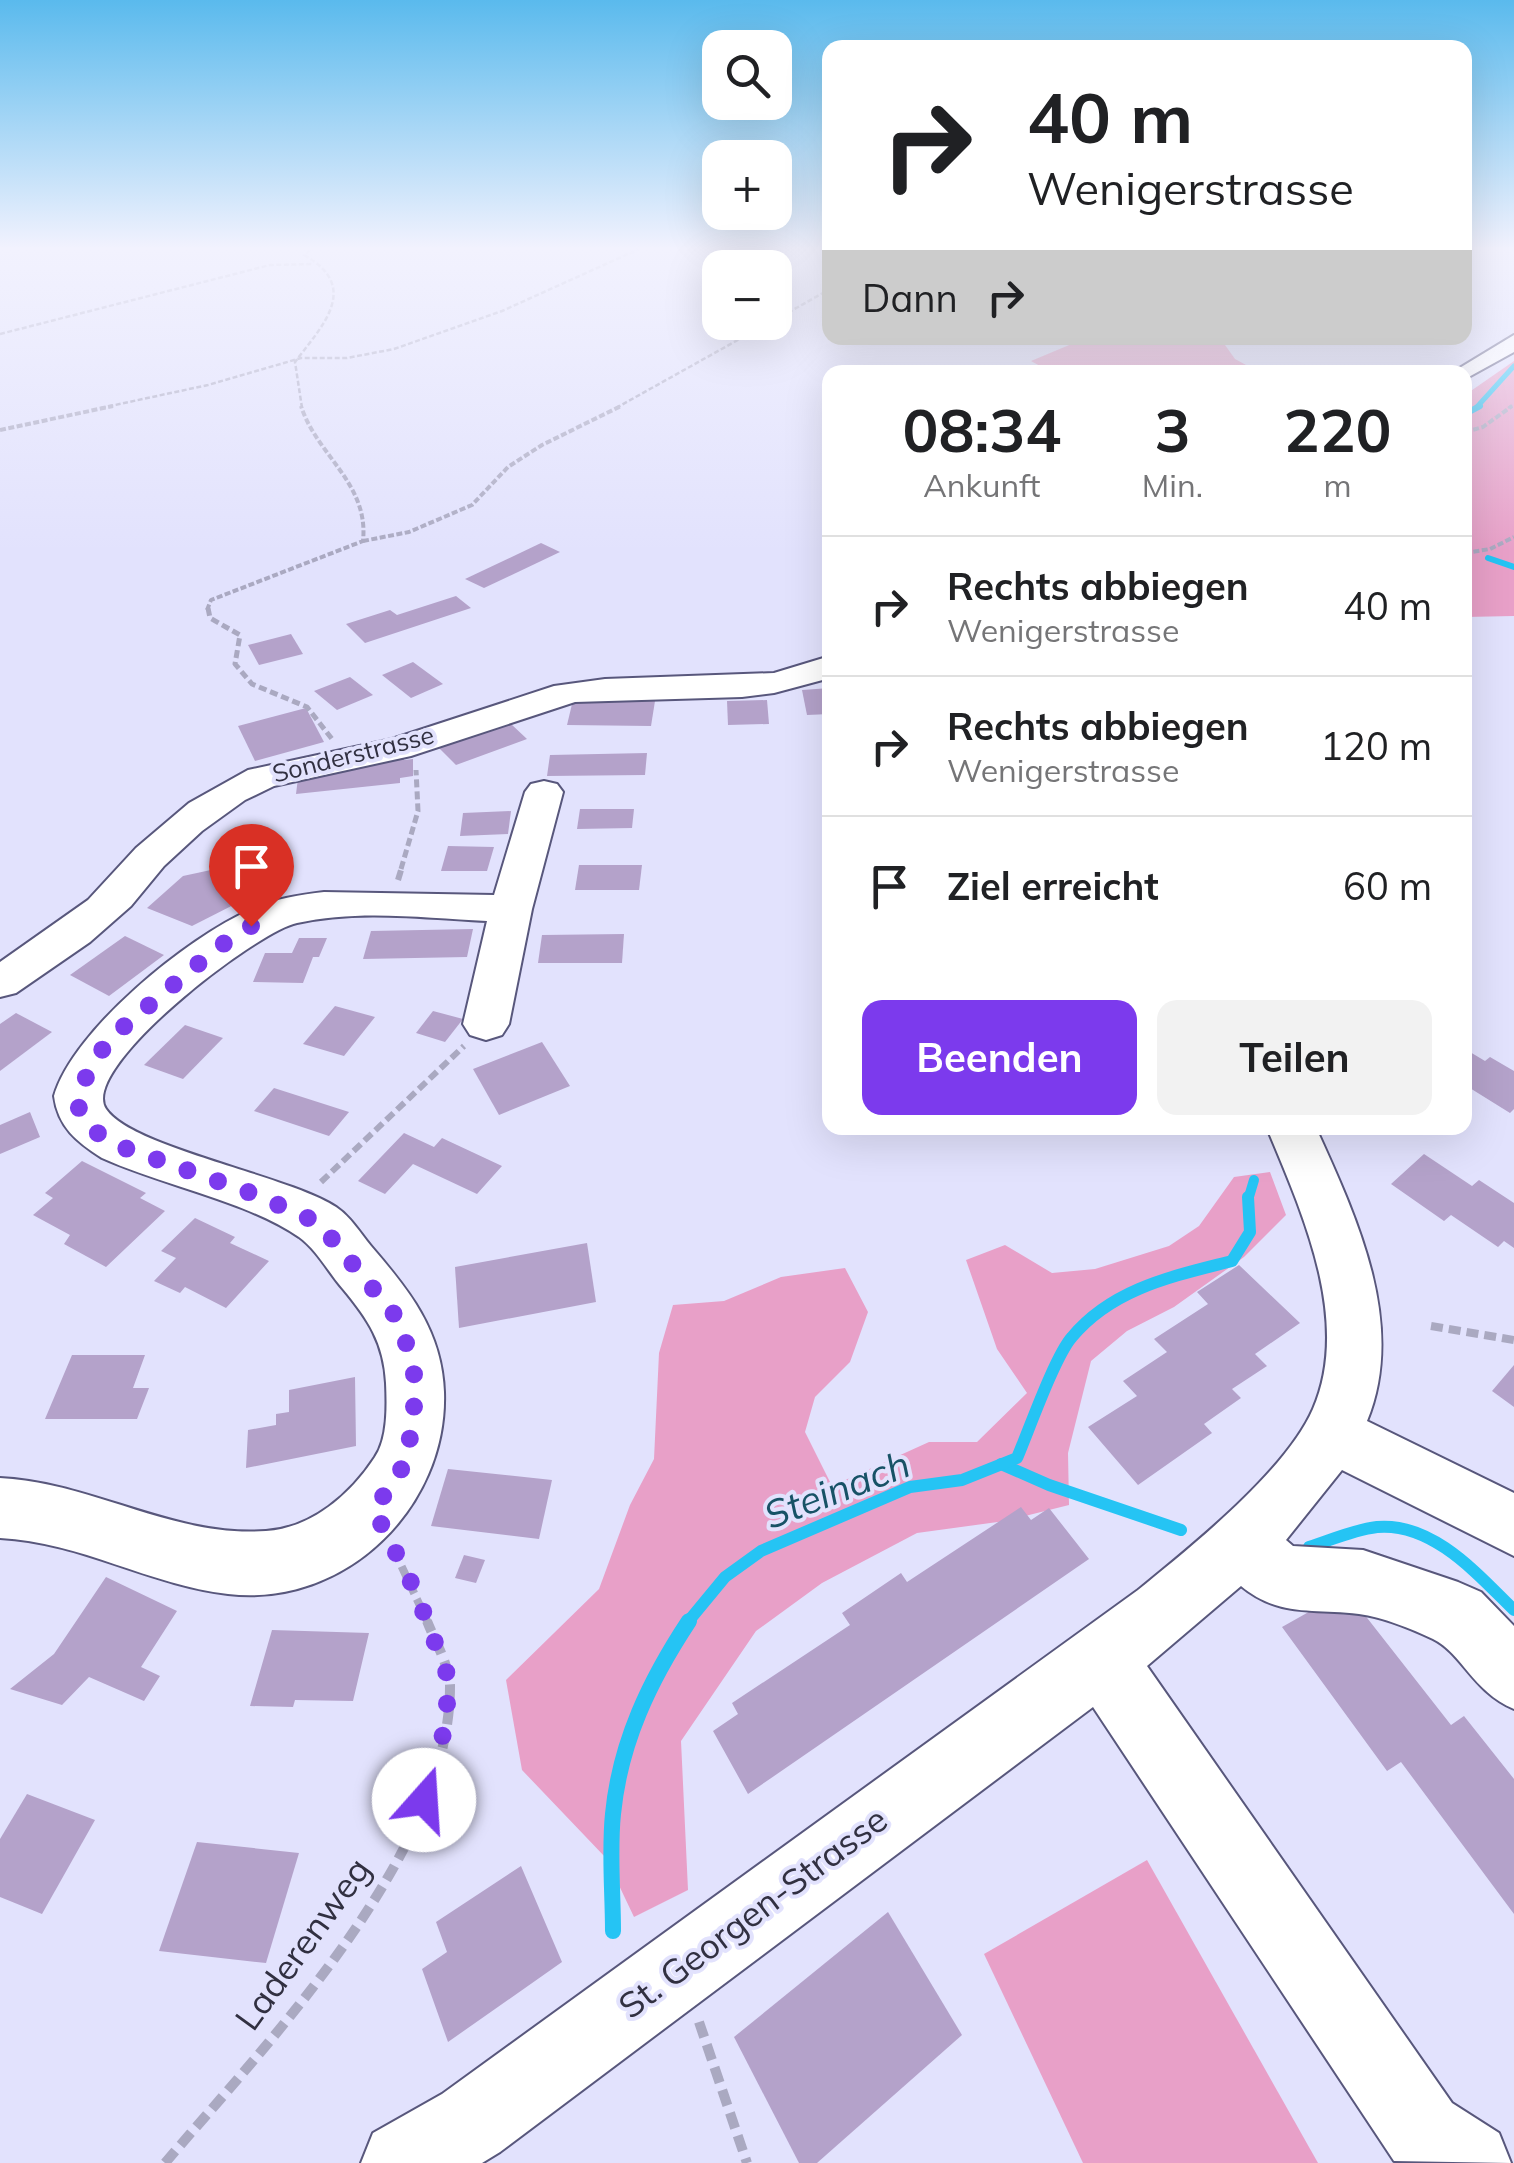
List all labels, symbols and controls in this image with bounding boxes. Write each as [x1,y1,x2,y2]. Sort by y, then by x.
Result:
map controls [702,30,792,340]
button: search [702,30,792,120]
text: 40 m [1027,73,1193,161]
icon: right [862,80,992,210]
button: + [702,140,792,230]
text: Wenigerstrasse [1027,160,1354,216]
button: − [702,250,792,340]
icon: right [978,270,1033,325]
text: Dann [862,274,958,322]
text: 08:34 [902,392,1061,467]
text: 3 [1154,392,1190,467]
text: 220 [1283,392,1391,467]
text: Ankunft [923,465,1041,505]
text: Min. [1142,465,1203,505]
text: m [1323,465,1352,505]
text: Rechts abbiegen [947,562,1249,610]
icon: right [862,579,917,634]
text: 40 m [1343,582,1432,630]
text: Wenigerstrasse [947,610,1179,650]
text: Rechts abbiegen [947,702,1249,750]
street label: Sonderstrasse [269,718,437,789]
icon: right [862,719,917,774]
text: 120 m [1320,722,1432,770]
text: Wenigerstrasse [947,750,1179,790]
pin [209,824,294,927]
icon: arrive [224,839,279,894]
icon: arrive [862,859,917,914]
text: Ziel erreicht [947,862,1159,910]
text: 60 m [1343,862,1432,910]
button: Beenden [862,1000,1137,1115]
button: Teilen [1157,1000,1432,1115]
water label: Steinach [757,1439,916,1539]
position arrow [372,1748,476,1852]
street label: St. Georgen-Strasse [609,1797,895,2028]
street label: Laderenweg [225,1849,379,2038]

